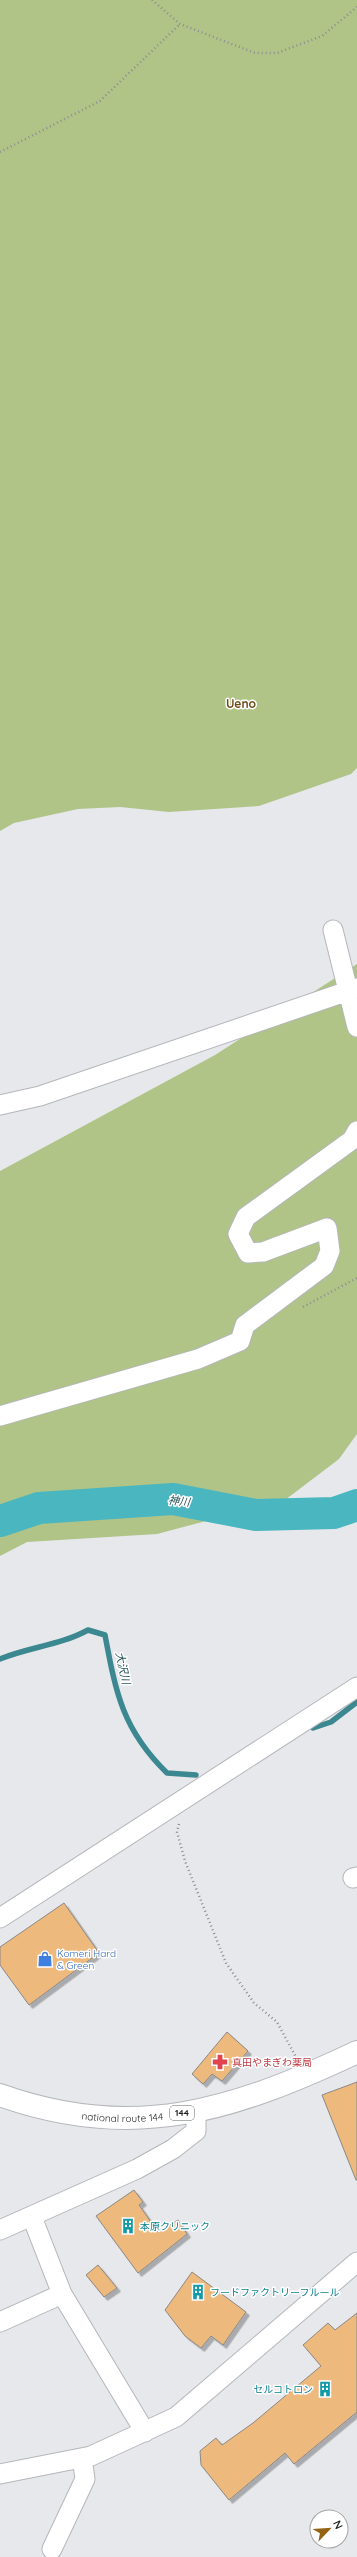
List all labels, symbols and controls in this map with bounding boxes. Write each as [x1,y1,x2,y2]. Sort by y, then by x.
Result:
district label: Ueno [226,696,257,711]
water label: 神川 [167,1493,192,1509]
water label: 大沢川 [112,1650,134,1687]
place label: Komeri Hard & Green [57,1947,116,1972]
shop icon: Komeri Hard & Green [36,1950,54,1968]
pharmacy icon: 真田やまぎわ薬局 [211,2053,229,2071]
place label: 真田やまぎわ薬局 [232,2056,312,2069]
road number: 144 [170,2106,194,2120]
street label: national route 144 [81,2109,164,2125]
building icon: 本原クリニック [119,2217,137,2235]
place label: 本原クリニック [140,2220,210,2233]
building icon: フードファクトリーフルール [189,2283,207,2301]
place label: フードファクトリーフルール [210,2286,339,2299]
building icon: セルコトロン [316,2380,334,2398]
place label: セルコトロン [253,2383,313,2396]
north arrow [309,2509,349,2549]
text: N [330,2518,346,2531]

